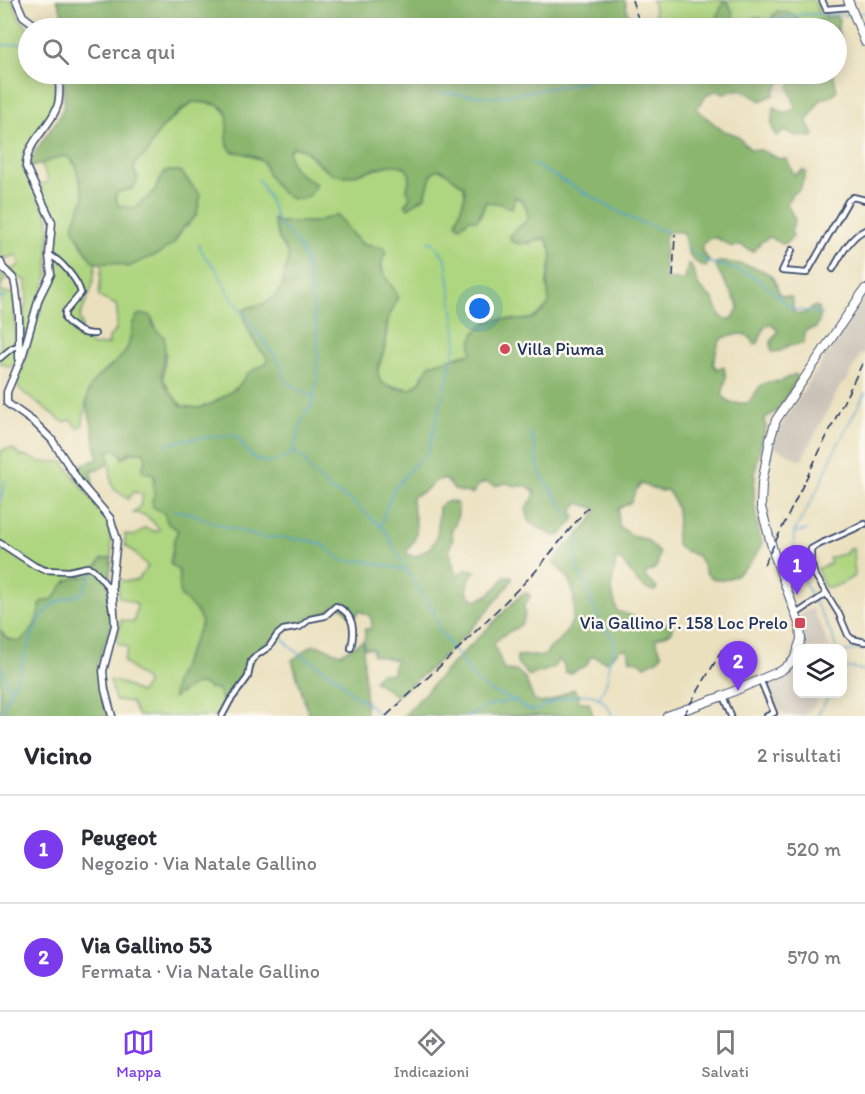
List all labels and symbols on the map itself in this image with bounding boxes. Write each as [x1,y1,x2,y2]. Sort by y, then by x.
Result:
your location [465,294,494,323]
place label: Villa Piuma [517,338,604,360]
marker: Villa Piuma [498,342,512,356]
pin: 1 [778,546,816,595]
place label: Via Gallino F. 158 Loc Prelo [580,612,788,634]
marker: Via Gallino F. 158 Loc Prelo [793,616,807,630]
pin: 2 [718,642,758,691]

